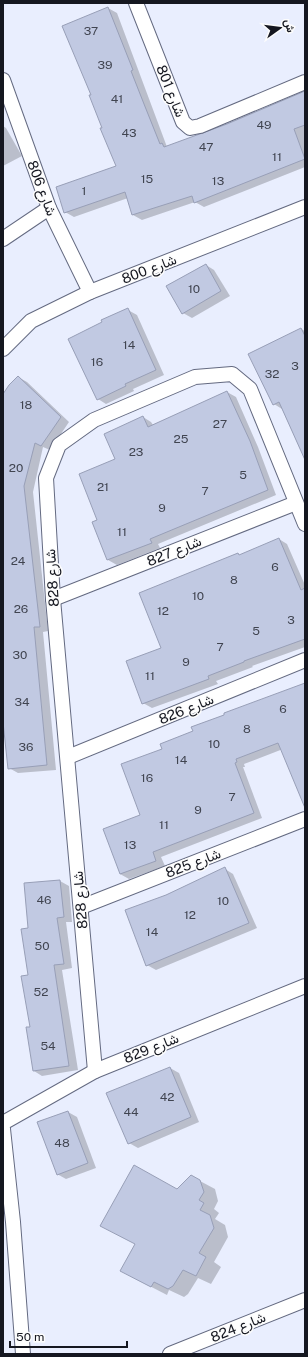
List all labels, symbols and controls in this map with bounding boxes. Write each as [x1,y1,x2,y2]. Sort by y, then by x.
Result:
north arrow [260,8,300,48]
text: ش [281,18,297,34]
house number: 37 [84,24,98,38]
house number: 39 [98,58,112,72]
street label: شارع 801 [151,63,189,121]
house number: 41 [111,92,123,106]
house number: 49 [256,118,272,132]
house number: 43 [121,126,137,140]
house number: 47 [199,140,213,154]
house number: 11 [272,150,282,164]
street label: شارع 806 [21,158,60,219]
house number: 15 [141,172,154,186]
house number: 13 [212,174,224,188]
house number: 1 [82,184,86,198]
street label: شارع 800 [119,251,180,290]
house number: 10 [188,282,200,296]
house number: 14 [123,338,136,352]
house number: 16 [91,355,103,369]
house number: 3 [291,359,299,373]
house number: 32 [265,367,279,381]
house number: 18 [20,398,33,412]
house number: 27 [213,417,227,431]
house number: 25 [174,432,189,446]
house number: 23 [129,445,143,459]
house number: 20 [9,461,23,475]
house number: 5 [239,468,247,482]
house number: 21 [97,480,109,494]
house number: 7 [201,484,209,498]
house number: 9 [158,501,166,515]
house number: 11 [117,525,127,539]
street label: شارع 827 [144,533,205,572]
street label: شارع 828 [42,548,65,608]
house number: 24 [11,554,26,568]
house number: 6 [271,560,279,574]
house number: 8 [230,573,238,587]
house number: 10 [192,589,204,603]
house number: 26 [14,602,28,616]
house number: 12 [157,604,169,618]
house number: 3 [287,613,295,627]
house number: 5 [252,624,260,638]
house number: 7 [216,640,224,654]
house number: 30 [13,648,27,662]
house number: 9 [182,655,190,669]
house number: 11 [145,669,155,683]
street label: شارع 826 [156,691,217,730]
house number: 34 [14,695,30,709]
house number: 6 [279,702,287,716]
house number: 8 [243,722,251,736]
house number: 10 [208,737,220,751]
house number: 36 [19,740,33,754]
house number: 14 [175,753,188,767]
house number: 16 [141,771,153,785]
house number: 7 [228,790,236,804]
house number: 9 [194,803,202,817]
house number: 11 [159,818,169,832]
house number: 13 [124,838,136,852]
street label: شارع 825 [163,845,224,884]
street label: شارع 828 [70,870,93,930]
house number: 46 [36,893,52,907]
house number: 10 [217,894,229,908]
house number: 12 [184,908,196,922]
house number: 14 [146,925,159,939]
house number: 50 [34,939,50,953]
house number: 52 [34,985,48,999]
street label: شارع 829 [121,1030,182,1069]
house number: 54 [40,1039,56,1053]
house number: 42 [160,1090,174,1104]
house number: 44 [123,1105,139,1119]
house number: 48 [54,1136,70,1150]
street label: شارع 824 [208,1309,269,1348]
scale bar [10,1323,127,1349]
text: 50 m [16,1330,44,1344]

